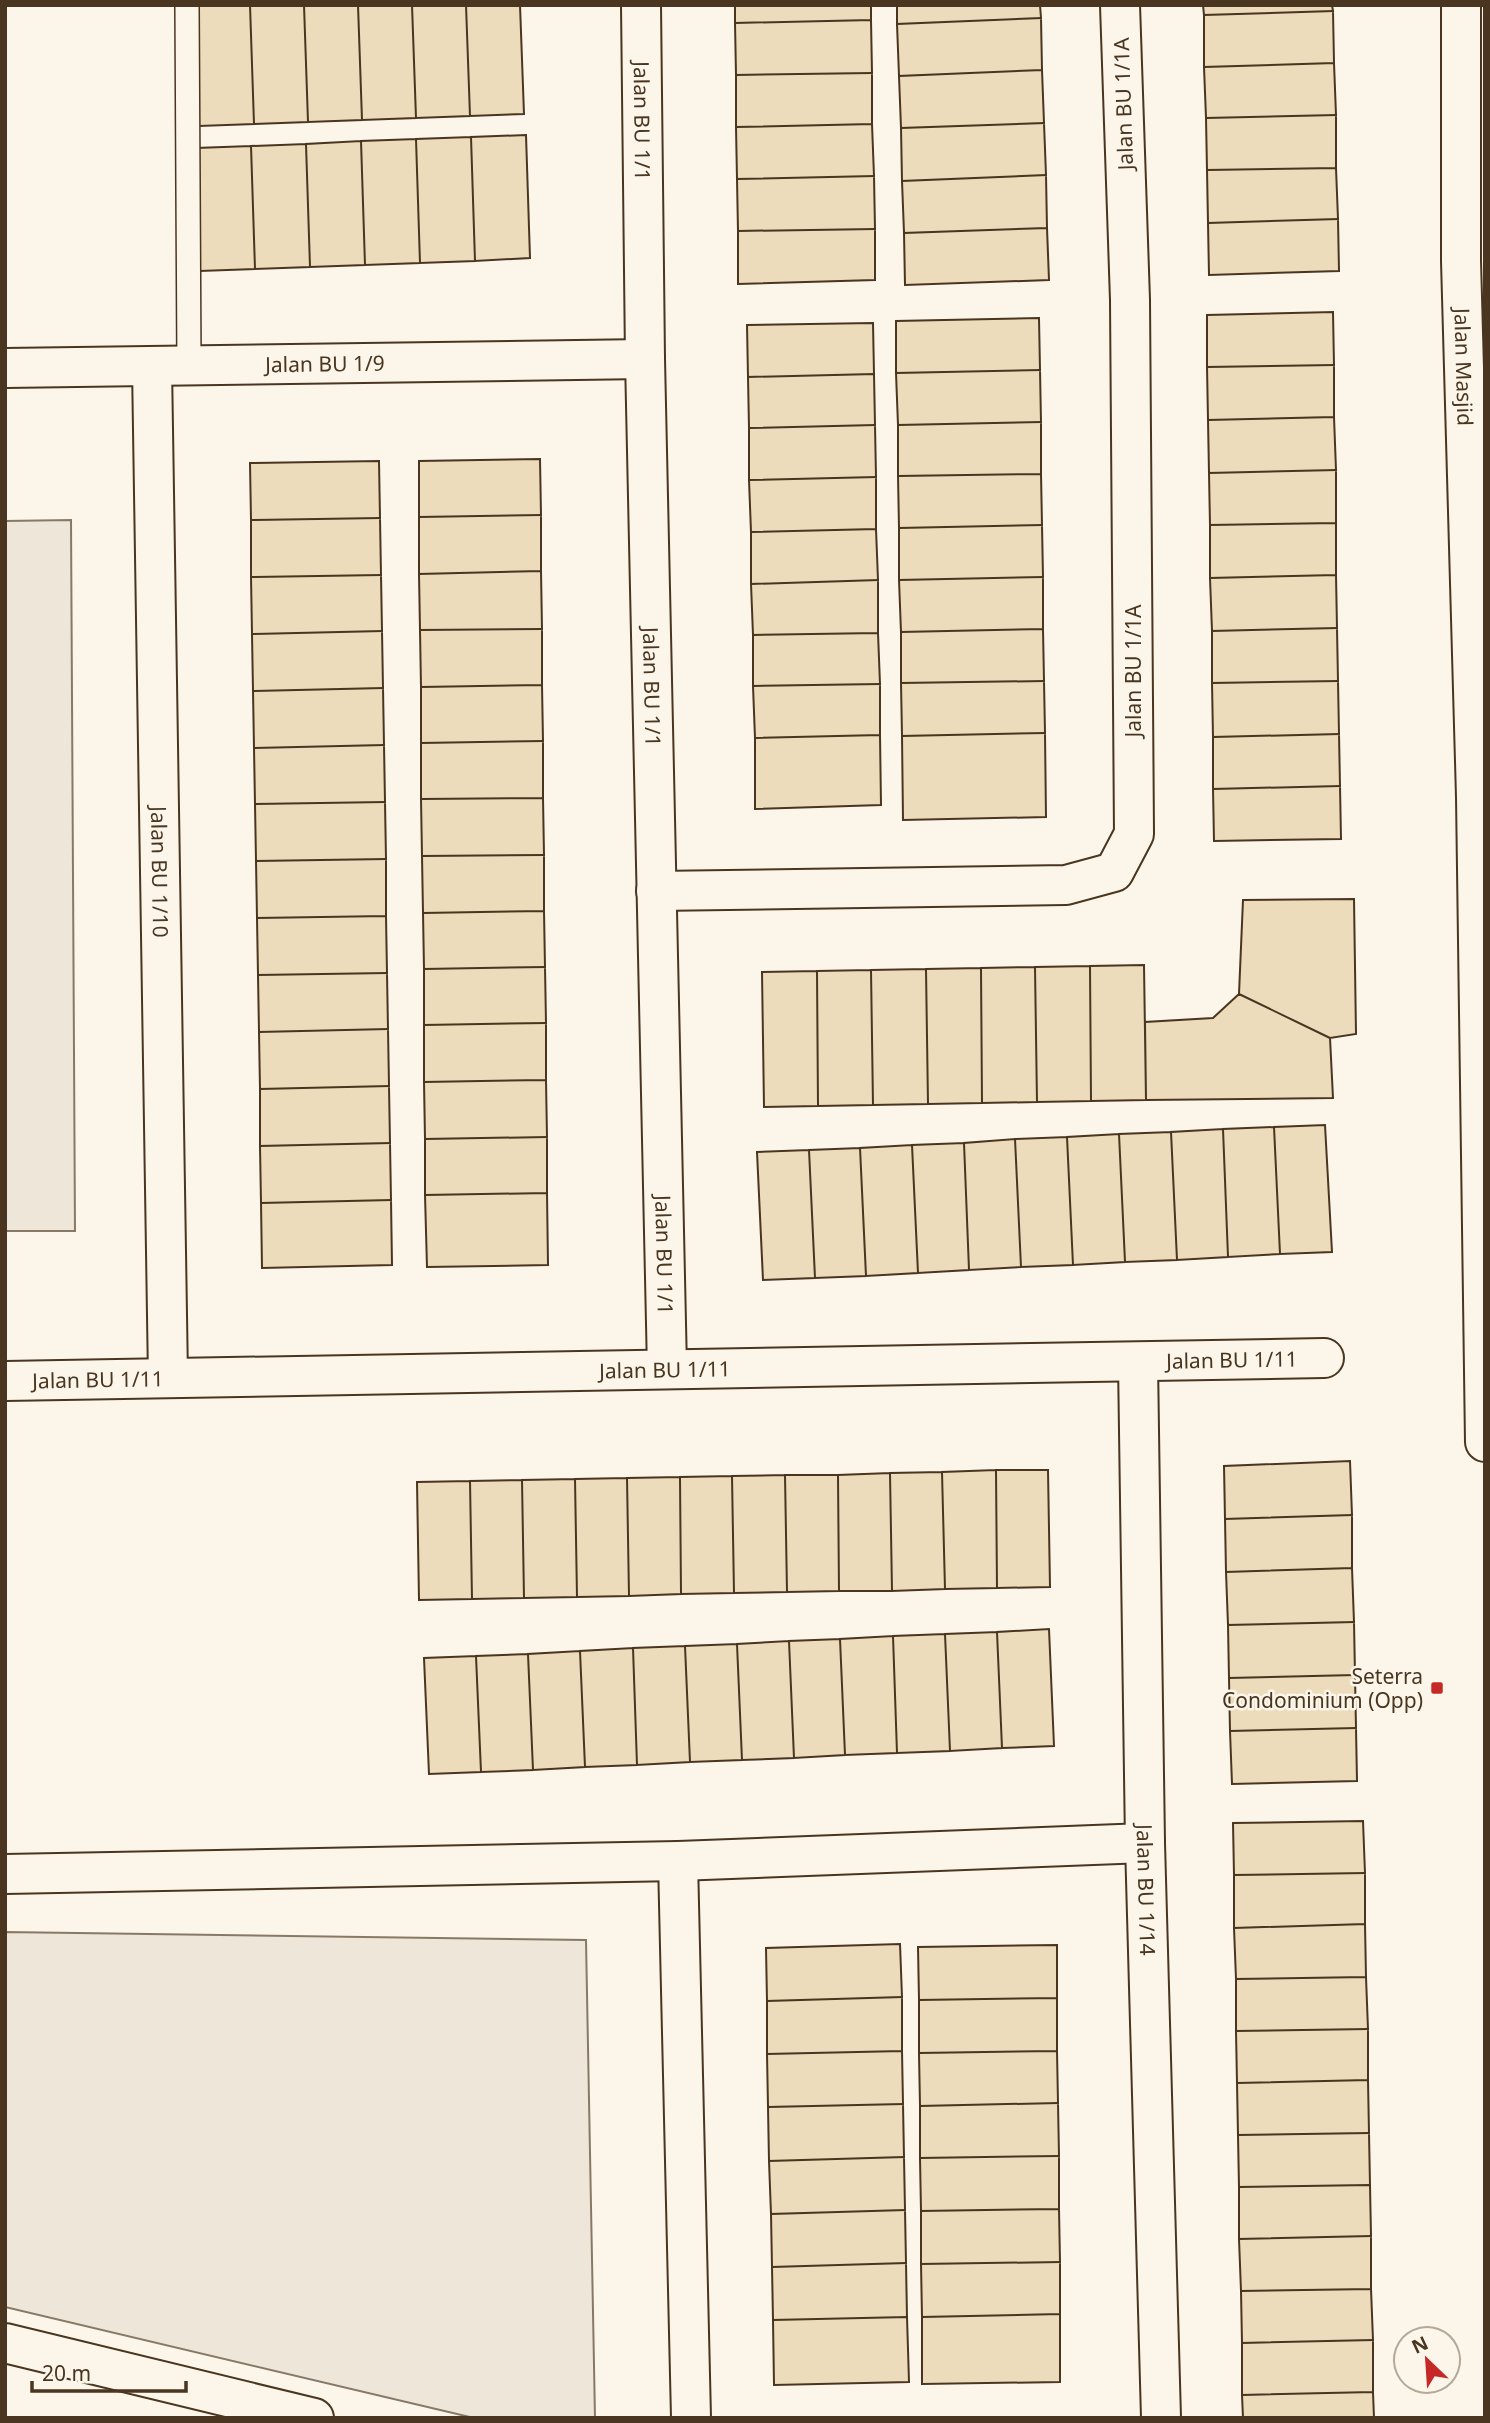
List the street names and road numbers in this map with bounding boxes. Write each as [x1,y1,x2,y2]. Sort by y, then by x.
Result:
street label: Jalan BU 1/1A [1107,37,1139,173]
street label: Jalan BU 1/1 [628,59,657,181]
street label: Jalan Masjid [1448,306,1480,426]
street label: Jalan BU 1/9 [263,349,385,378]
street label: Jalan BU 1/1A [1119,604,1147,739]
street label: Jalan BU 1/1 [637,625,667,747]
street label: Jalan BU 1/10 [145,804,175,938]
street label: Jalan BU 1/1 [649,1193,680,1315]
street label: Jalan BU 1/11 [1164,1344,1298,1375]
street label: Jalan BU 1/11 [597,1354,731,1385]
street label: Jalan BU 1/11 [30,1364,164,1395]
street label: Jalan BU 1/14 [1131,1822,1162,1956]

